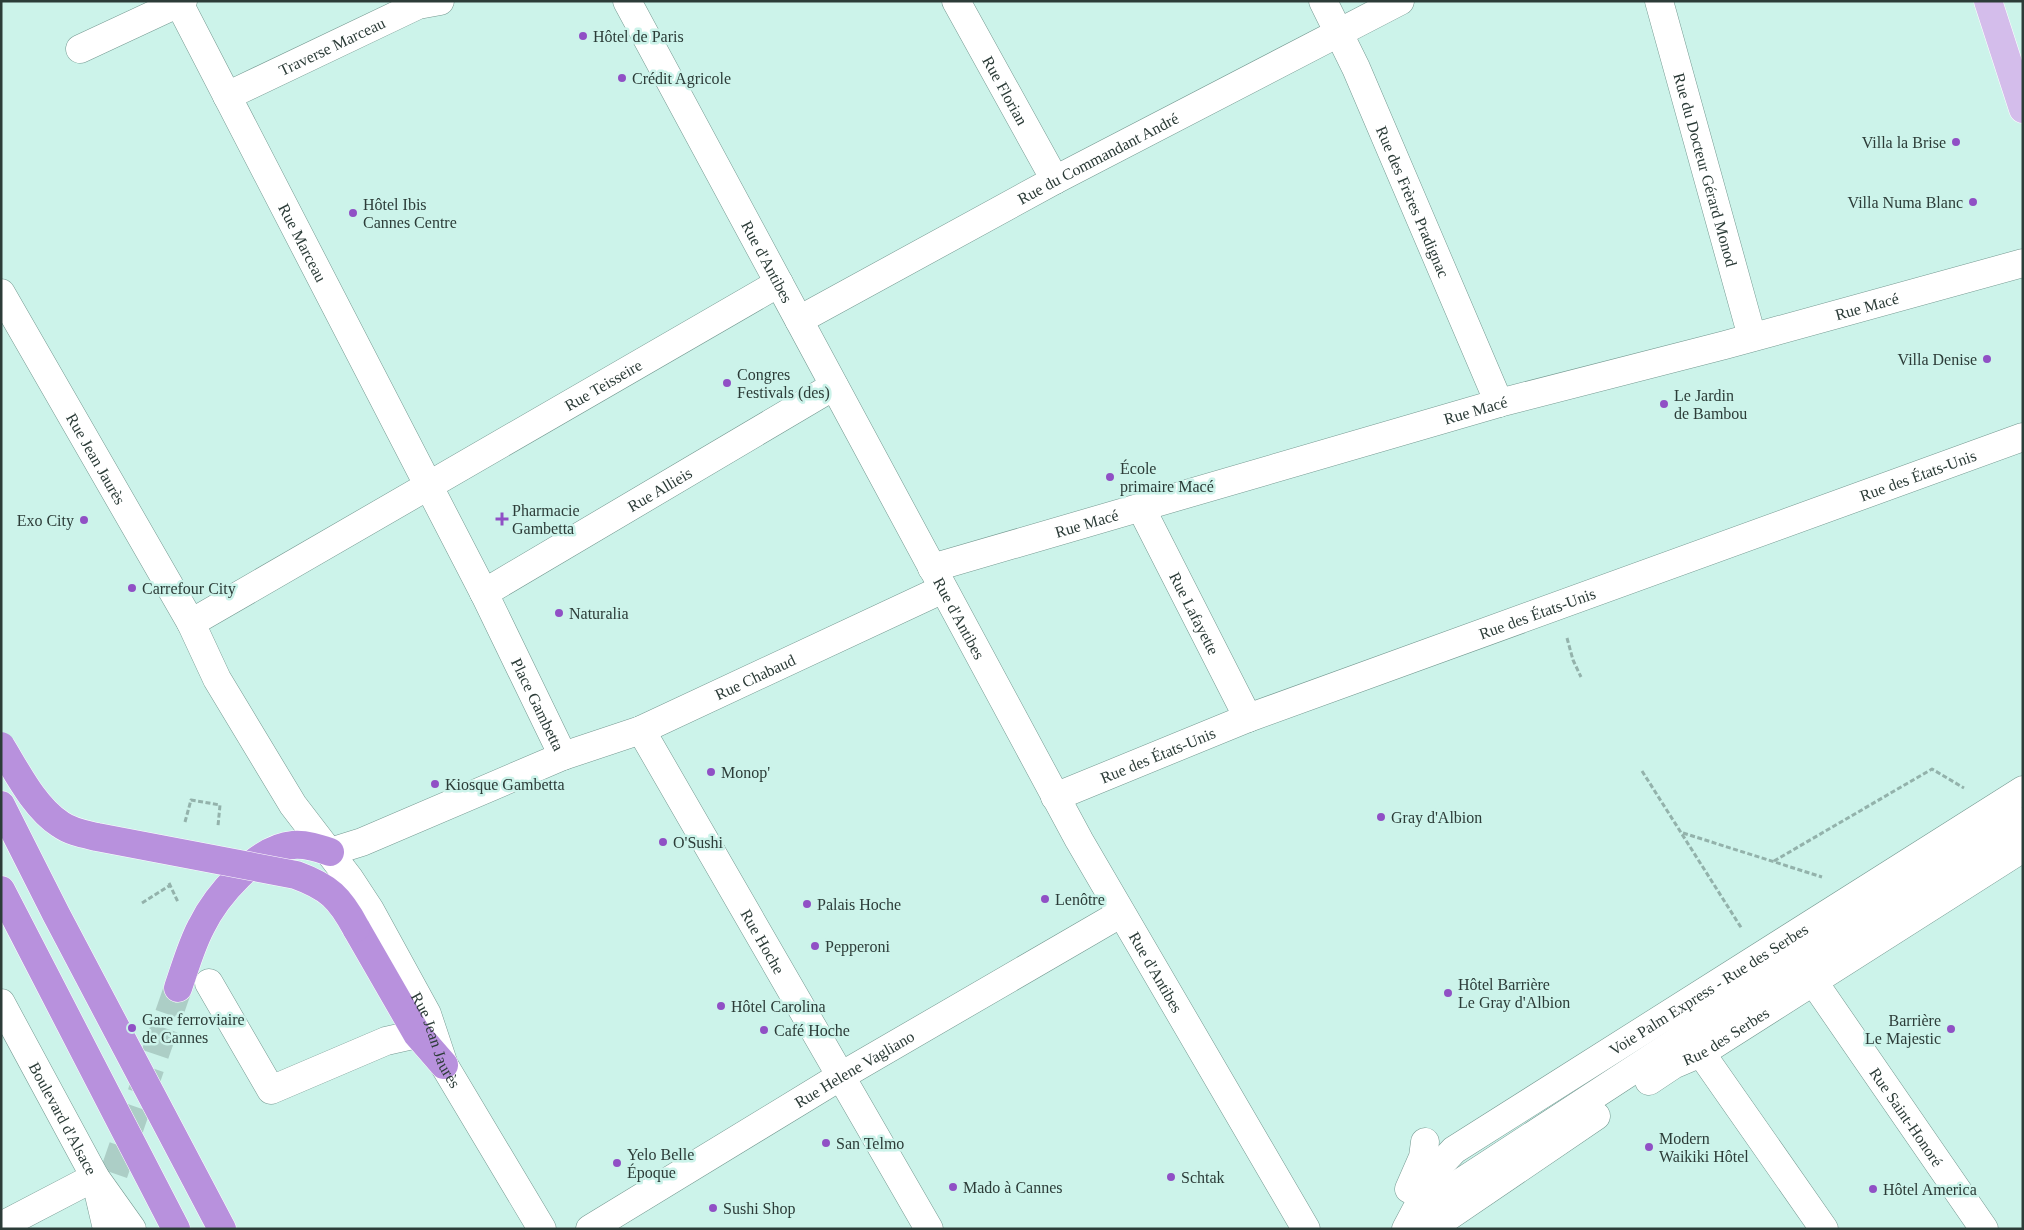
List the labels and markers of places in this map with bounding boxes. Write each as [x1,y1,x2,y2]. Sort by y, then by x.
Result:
place label: Hôtel de Paris [593,28,684,45]
marker: Hôtel de Paris [577,30,589,42]
place label: Crédit Agricole [632,70,731,88]
marker: Crédit Agricole [616,72,628,84]
place label: Villa la Brise [1862,134,1946,151]
marker: Villa la Brise [1950,136,1962,148]
place label: Villa Numa Blanc [1848,194,1963,211]
place label: Hôtel Ibis Cannes Centre [363,196,457,231]
marker: Villa Numa Blanc [1967,196,1979,208]
marker: Hôtel Ibis Cannes Centre [347,207,359,219]
place label: Villa Denise [1898,351,1977,368]
marker: Villa Denise [1981,353,1993,365]
place label: Congres Festivals (des) [737,366,830,402]
marker: Congres Festivals (des) [721,377,733,389]
place label: Le Jardin de Bambou [1674,387,1747,422]
marker: Le Jardin de Bambou [1658,398,1670,410]
place label: École primaire Macé [1120,459,1214,496]
marker: École primaire Macé [1104,471,1116,483]
place label: Pharmacie Gambetta [512,502,580,537]
place label: Exo City [17,512,74,530]
marker: Pharmacie Gambetta [496,513,508,525]
marker: Exo City [78,514,90,526]
place label: Carrefour City [142,580,236,598]
marker: Carrefour City [126,582,138,594]
place label: Naturalia [569,605,629,622]
marker: Naturalia [553,607,565,619]
place label: Monop' [721,764,770,782]
marker: Monop' [705,766,717,778]
place label: Kiosque Gambetta [445,776,565,794]
marker: Kiosque Gambetta [429,778,441,790]
place label: Gray d'Albion [1391,809,1482,827]
marker: Gray d'Albion [1375,811,1387,823]
place label: O'Sushi [673,834,724,851]
marker: O'Sushi [657,836,669,848]
place label: Lenôtre [1055,891,1105,908]
marker: Lenôtre [1039,893,1051,905]
place label: Palais Hoche [817,896,901,913]
marker: Palais Hoche [801,898,813,910]
place label: Pepperoni [825,938,890,956]
marker: Pepperoni [809,940,821,952]
place label: Hôtel Barrière Le Gray d'Albion [1458,976,1570,1012]
marker: Hôtel Barrière Le Gray d'Albion [1442,987,1454,999]
place label: Hôtel Carolina [731,998,826,1015]
marker: Hôtel Carolina [715,1000,727,1012]
place label: Gare ferroviaire de Cannes [142,1011,245,1046]
place label: Barrière Le Majestic [1865,1012,1941,1048]
marker: Gare ferroviaire de Cannes [126,1022,138,1034]
place label: Café Hoche [774,1022,850,1039]
marker: Barrière Le Majestic [1945,1023,1957,1035]
marker: Café Hoche [758,1024,770,1036]
place label: Modern Waikiki Hôtel [1659,1130,1749,1165]
place label: San Telmo [836,1135,904,1152]
marker: San Telmo [820,1137,832,1149]
marker: Modern Waikiki Hôtel [1643,1141,1655,1153]
place label: Yelo Belle Époque [627,1146,694,1182]
marker: Yelo Belle Époque [611,1157,623,1169]
place label: Schtak [1181,1169,1225,1186]
marker: Schtak [1165,1171,1177,1183]
place label: Mado à Cannes [963,1179,1063,1196]
marker: Mado à Cannes [947,1181,959,1193]
place label: Hôtel America [1883,1181,1977,1198]
marker: Hôtel America [1867,1183,1879,1195]
place label: Sushi Shop [723,1200,795,1218]
marker: Sushi Shop [707,1202,719,1214]

